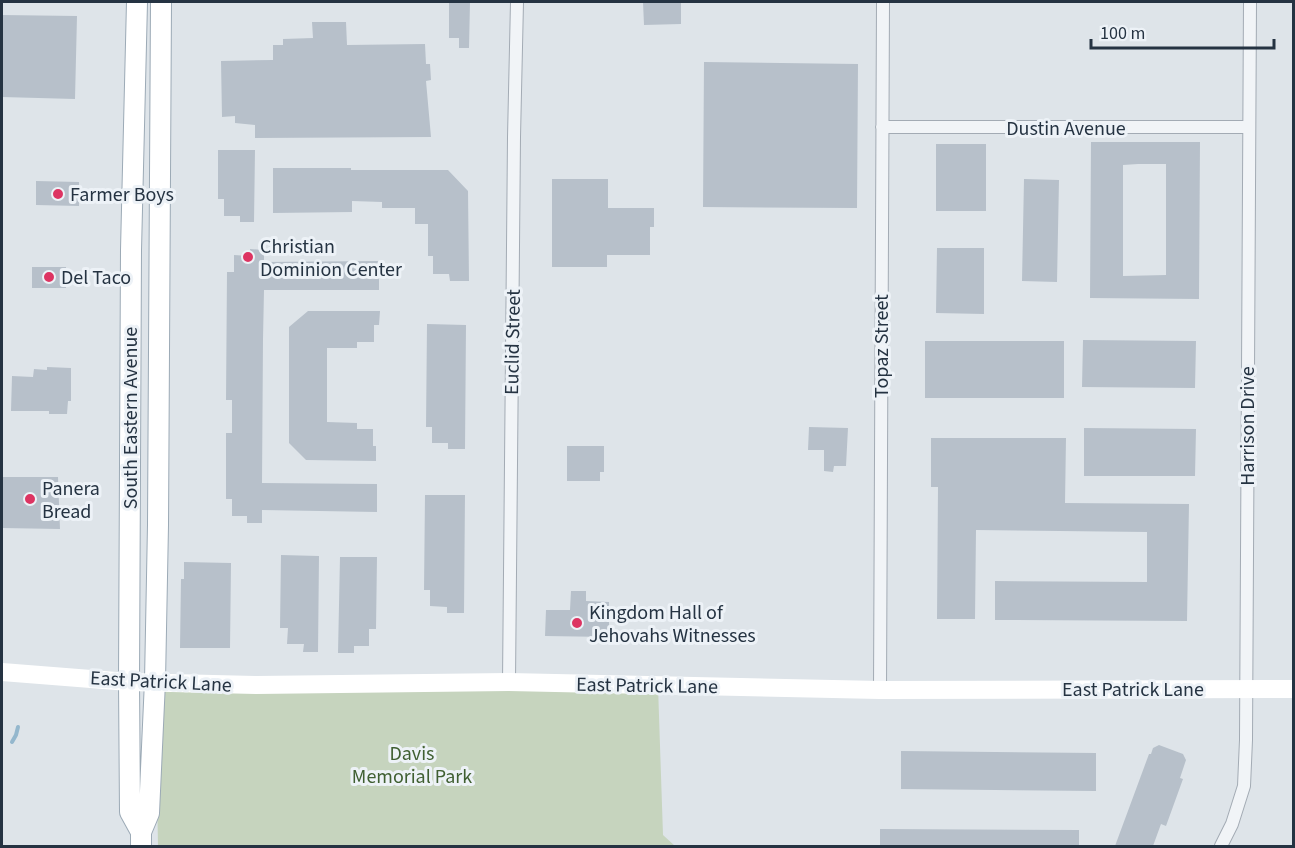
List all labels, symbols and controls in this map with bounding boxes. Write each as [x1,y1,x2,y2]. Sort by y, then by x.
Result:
scale bar [1091,12,1274,50]
text: 100 m [1100,21,1145,46]
street label: Dustin Avenue [1006,115,1126,143]
place label: Farmer Boys [70,181,174,209]
marker: Farmer Boys [51,187,65,201]
place label: Christian Dominion Center [260,233,402,284]
marker: Christian Dominion Center [241,250,255,264]
place label: Del Taco [61,264,131,292]
marker: Del Taco [42,270,56,284]
street label: Euclid Street [498,289,528,395]
street label: Topaz Street [868,294,896,398]
street label: South Eastern Avenue [117,327,145,509]
street label: Harrison Drive [1234,366,1262,486]
place label: Panera Bread [42,475,100,526]
marker: Panera Bread [23,492,37,506]
place label: Kingdom Hall of Jehovahs Witnesses [589,599,756,650]
marker: Kingdom Hall of Jehovahs Witnesses [570,616,584,630]
street label: East Patrick Lane [89,664,233,700]
street label: East Patrick Lane [576,671,718,701]
street label: East Patrick Lane [1062,676,1204,704]
park label: Davis Memorial Park [352,740,472,791]

